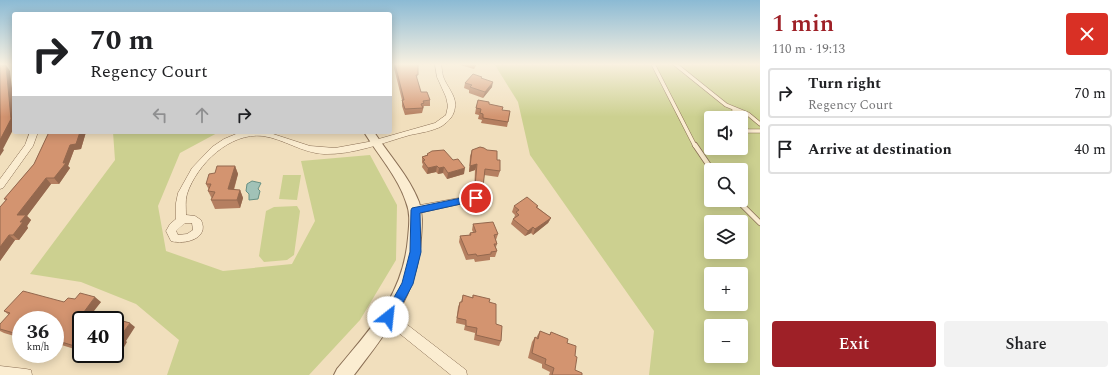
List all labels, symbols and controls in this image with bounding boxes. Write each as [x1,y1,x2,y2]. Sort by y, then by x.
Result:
text: 1 min [772,6,834,42]
button: close [1066,13,1108,55]
text: 70 m [90,19,154,62]
icon: right [24,28,76,80]
text: 110 m · 19:13 [772,39,845,59]
text: Regency Court [90,58,208,85]
text: Turn right [808,72,881,95]
icon: right [774,82,796,104]
text: 70 m [1074,82,1106,105]
text: Regency Court [808,95,893,115]
icon: left [149,104,171,126]
icon: ahead [191,104,213,126]
icon: right [233,104,255,126]
map controls [704,111,748,363]
button: sound [704,111,748,155]
icon: arrive [774,138,796,160]
text: Arrive at destination [808,138,952,161]
text: 40 m [1074,138,1106,161]
button: search [704,163,748,207]
pin [459,181,493,215]
icon: arrive [465,187,487,209]
button: layers [704,215,748,259]
button: + [704,267,748,311]
position arrow [367,296,409,338]
speed limit sign: 40 [72,311,124,363]
text: 36 [27,317,49,347]
button: − [704,319,748,363]
button: Exit [772,321,936,367]
button: Share [944,321,1108,367]
text: km/h [27,339,49,355]

